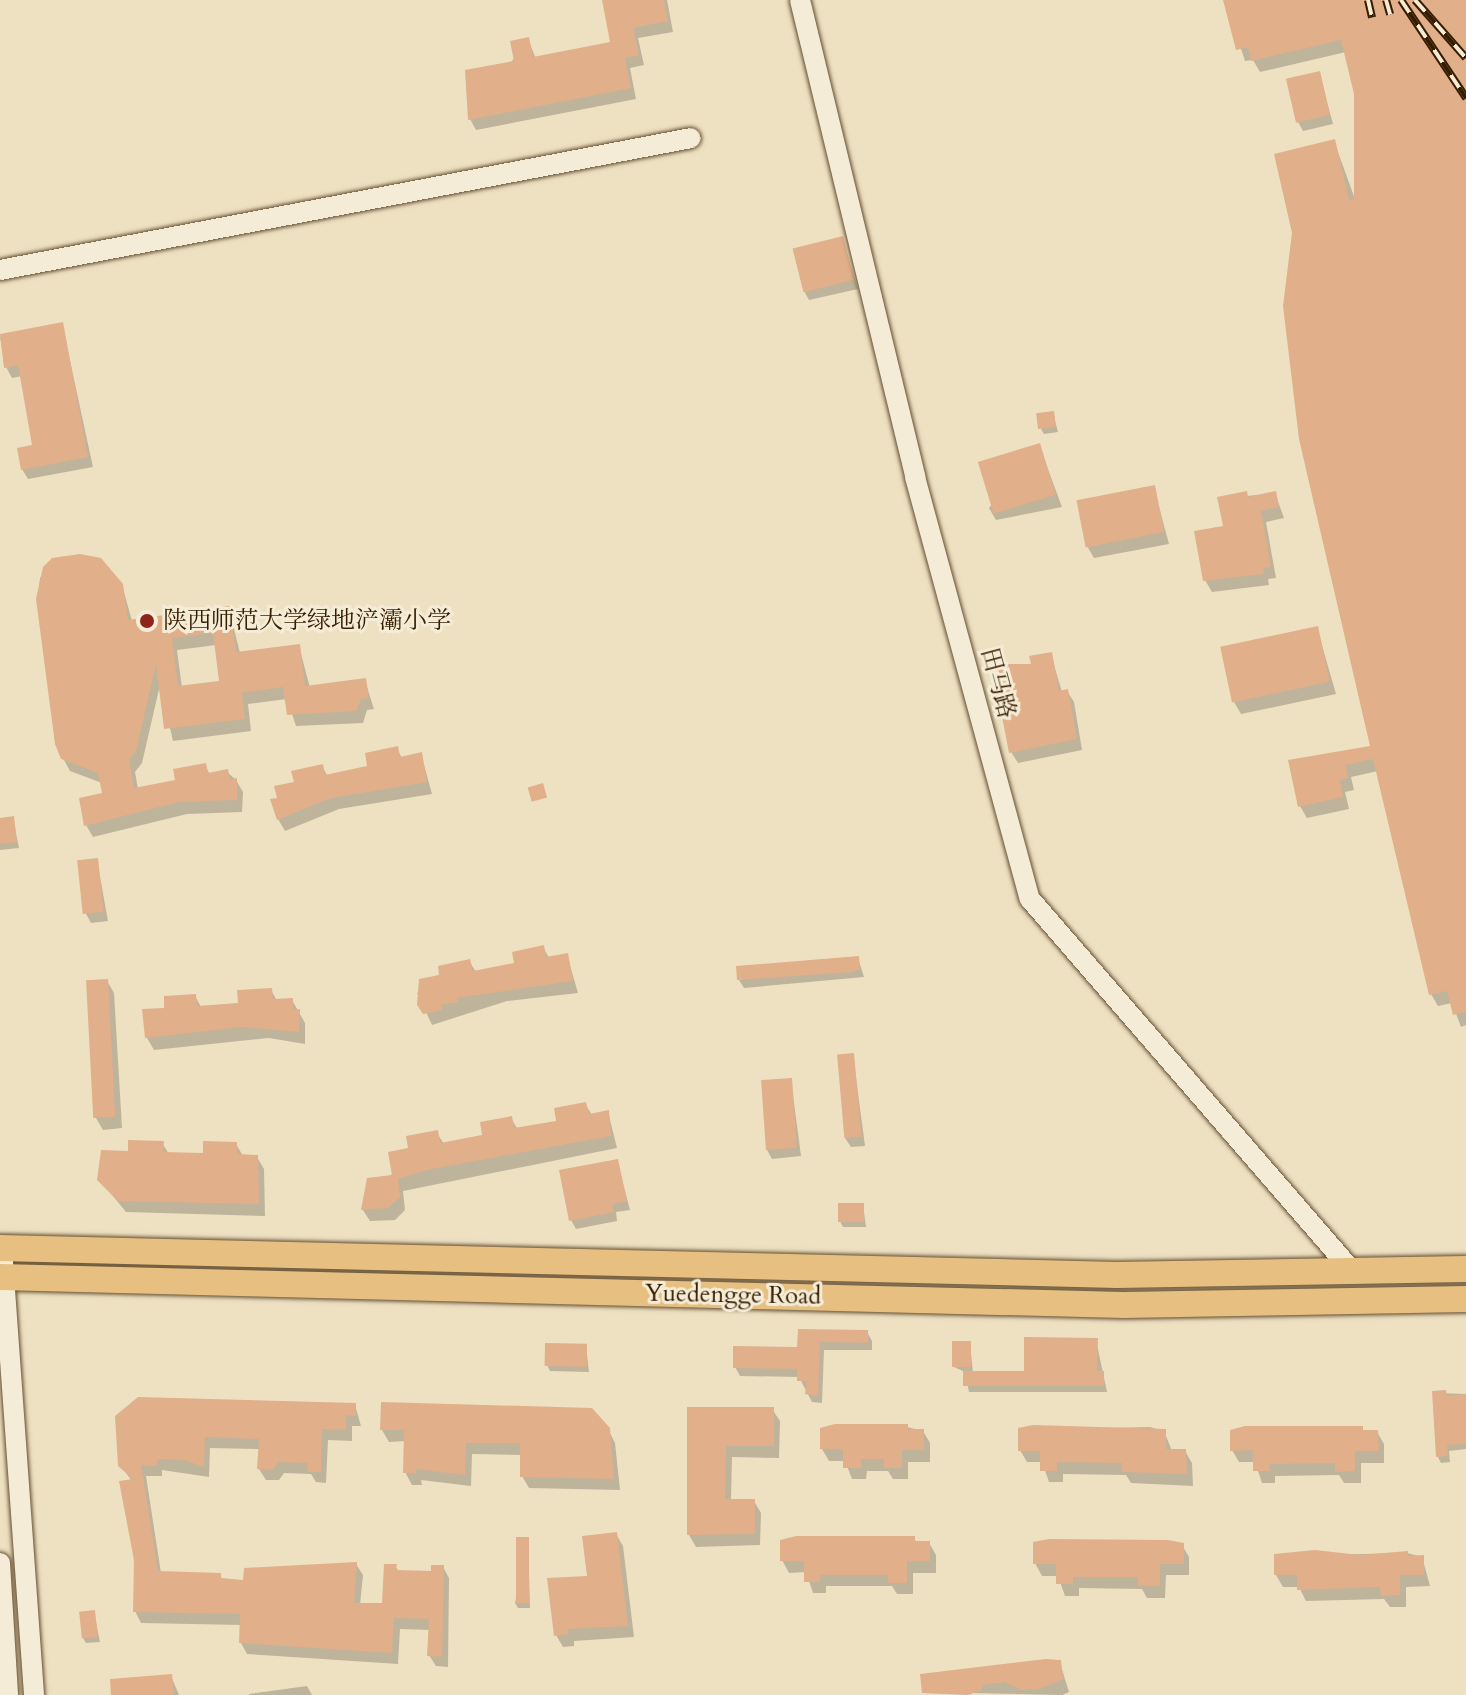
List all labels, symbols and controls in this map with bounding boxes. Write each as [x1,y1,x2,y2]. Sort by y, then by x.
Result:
place label: 陕西师范大学绿地浐灞小学 [163,607,451,635]
marker: 陕西师范大学绿地浐灞小学 [138,612,156,630]
street label: 田马路 [975,644,1021,722]
street label: Yuedengge Road [645,1279,821,1311]

